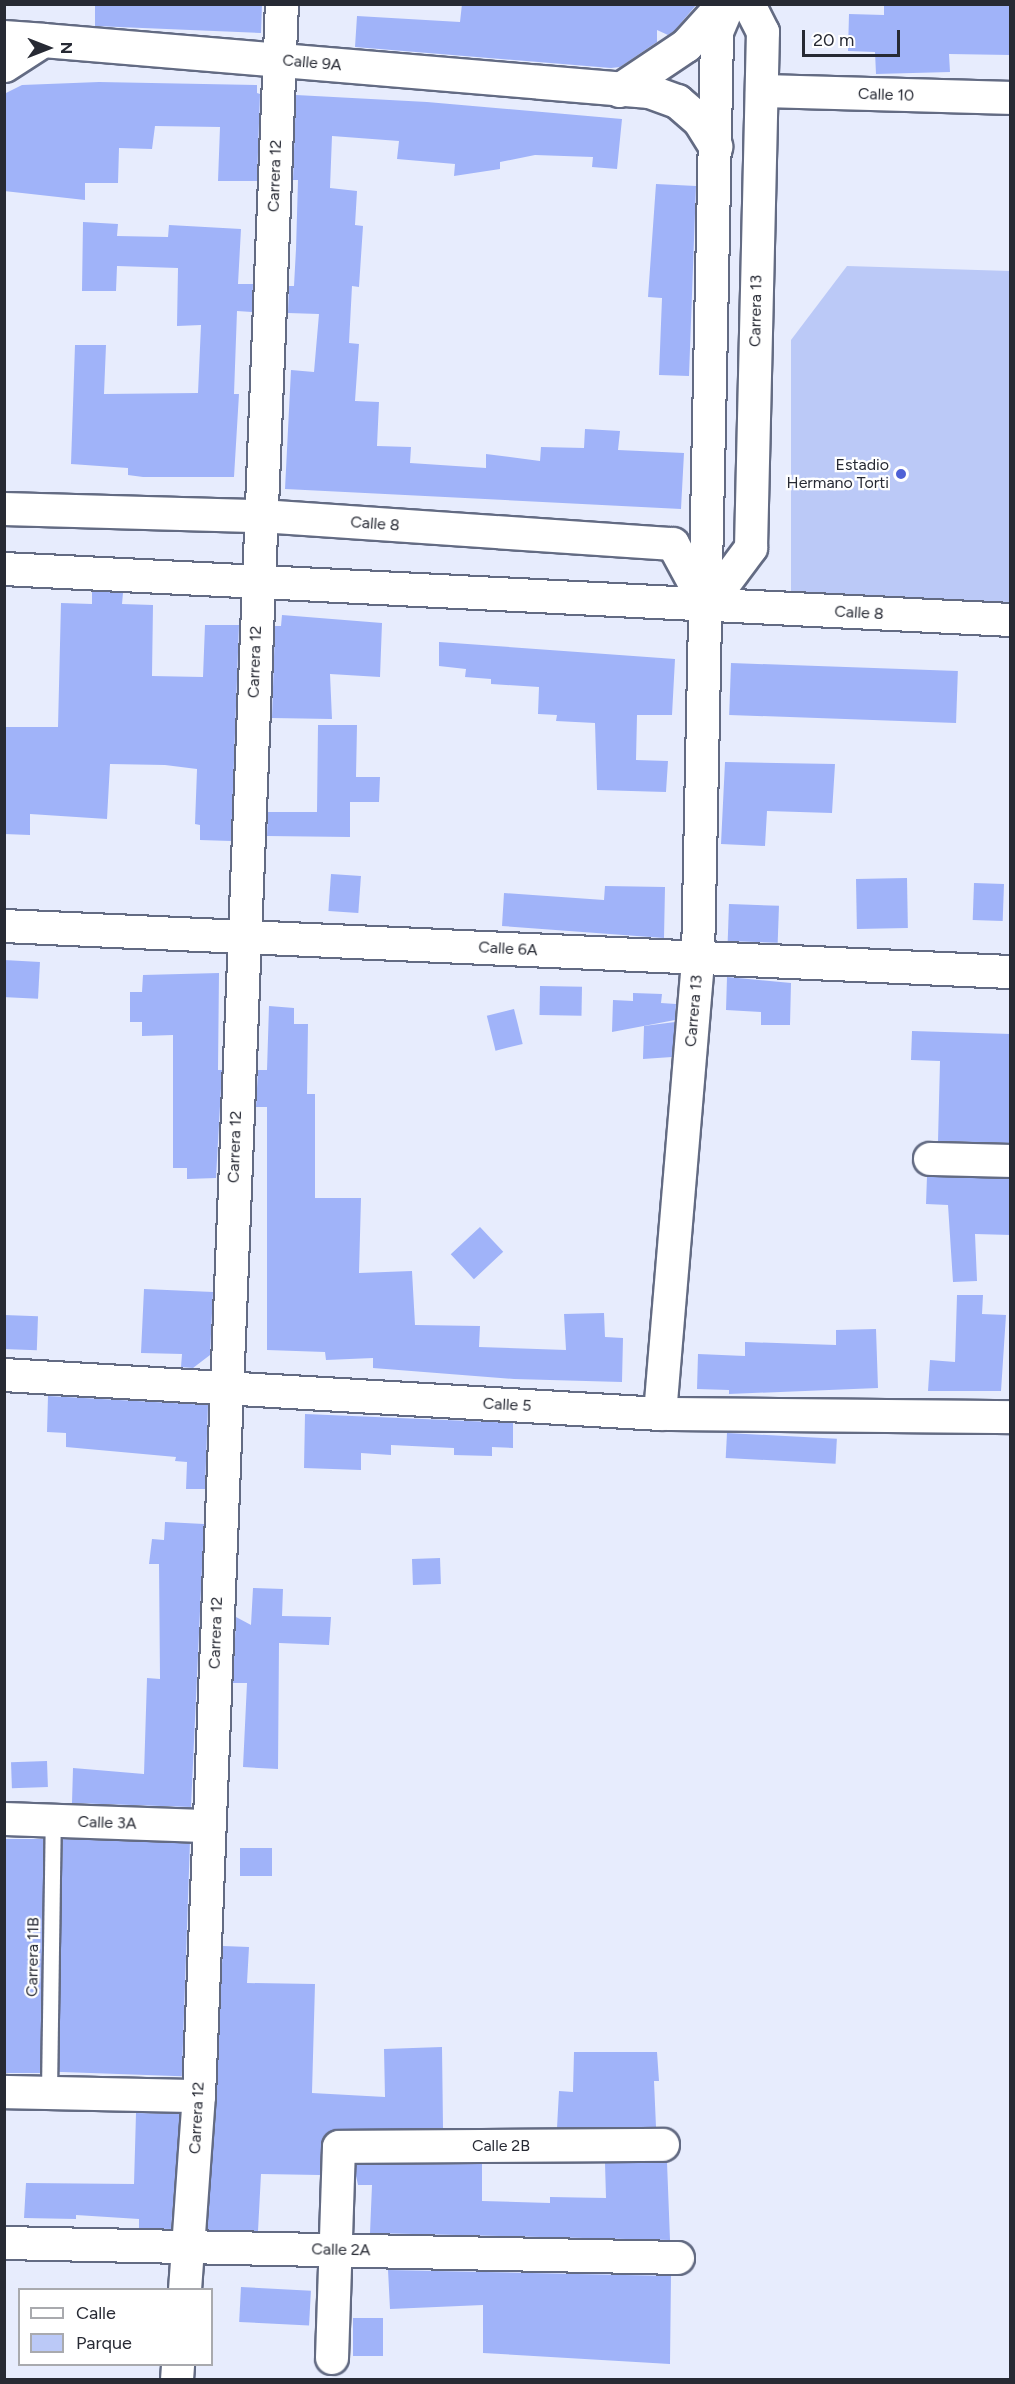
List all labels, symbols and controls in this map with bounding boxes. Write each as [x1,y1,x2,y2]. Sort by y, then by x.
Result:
north arrow [18,18,78,78]
scale bar [805,18,902,56]
text: 20 m [813,29,854,51]
text: N [57,42,76,54]
street label: Calle 9A [282,51,342,75]
street label: Calle 10 [858,84,914,106]
street label: Carrera 12 [264,140,286,212]
street label: Carrera 13 [746,275,766,347]
place label: Estadio Hermano Torti [787,455,889,493]
marker: Estadio Hermano Torti [894,467,908,481]
street label: Calle 8 [350,513,400,535]
street label: Calle 8 [834,602,884,624]
street label: Carrera 12 [244,626,266,698]
street label: Calle 6A [478,938,538,960]
street label: Carrera 13 [681,974,707,1048]
street label: Carrera 12 [224,1111,246,1183]
street label: Calle 5 [482,1394,532,1416]
street label: Carrera 12 [205,1597,227,1669]
street label: Calle 3A [77,1812,137,1834]
street label: Carrera 11B [23,1917,43,1997]
street label: Carrera 12 [186,2081,208,2155]
street label: Calle 2B [472,2136,530,2156]
street label: Calle 2A [311,2240,371,2260]
legend [18,2288,213,2366]
text: Calle [76,2302,116,2324]
text: Parque [76,2332,132,2354]

